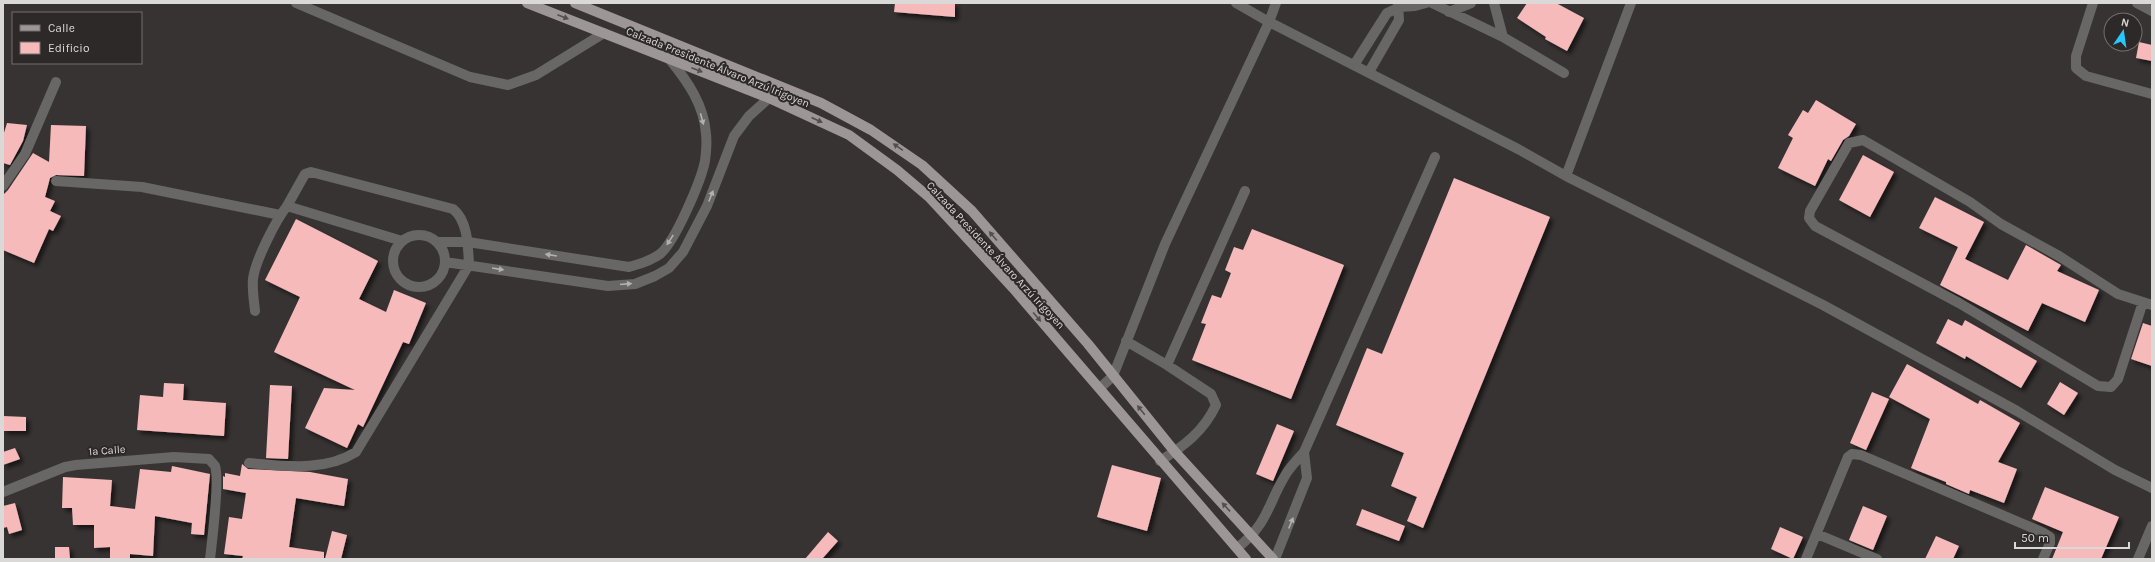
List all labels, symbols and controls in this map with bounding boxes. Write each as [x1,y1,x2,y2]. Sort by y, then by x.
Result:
legend [12,12,142,64]
north arrow [2103,12,2143,52]
one-way arrow [558,15,570,21]
text: N [2120,16,2130,30]
text: Calle [48,21,75,35]
street label: Calzada Presidente Álvaro Arzú Irigoyen [624,23,812,110]
text: Edificio [48,41,89,55]
one-way arrow [692,68,704,74]
one-way arrow [700,112,706,125]
one-way arrow [812,117,823,123]
one-way arrow [893,143,904,151]
street label: Calzada Presidente Álvaro Arzú Irigoyen [924,178,1069,332]
one-way arrow [708,190,714,202]
one-way arrow [989,231,998,241]
one-way arrow [666,235,674,246]
one-way arrow [545,252,557,258]
one-way arrow [491,266,504,272]
one-way arrow [620,281,632,288]
one-way arrow [1033,311,1042,322]
one-way arrow [1136,404,1145,415]
street label: 1a Calle [88,443,126,458]
one-way arrow [1222,502,1231,513]
one-way arrow [1288,517,1294,529]
scale bar [2015,524,2129,550]
text: 50 m [2021,531,2049,545]

